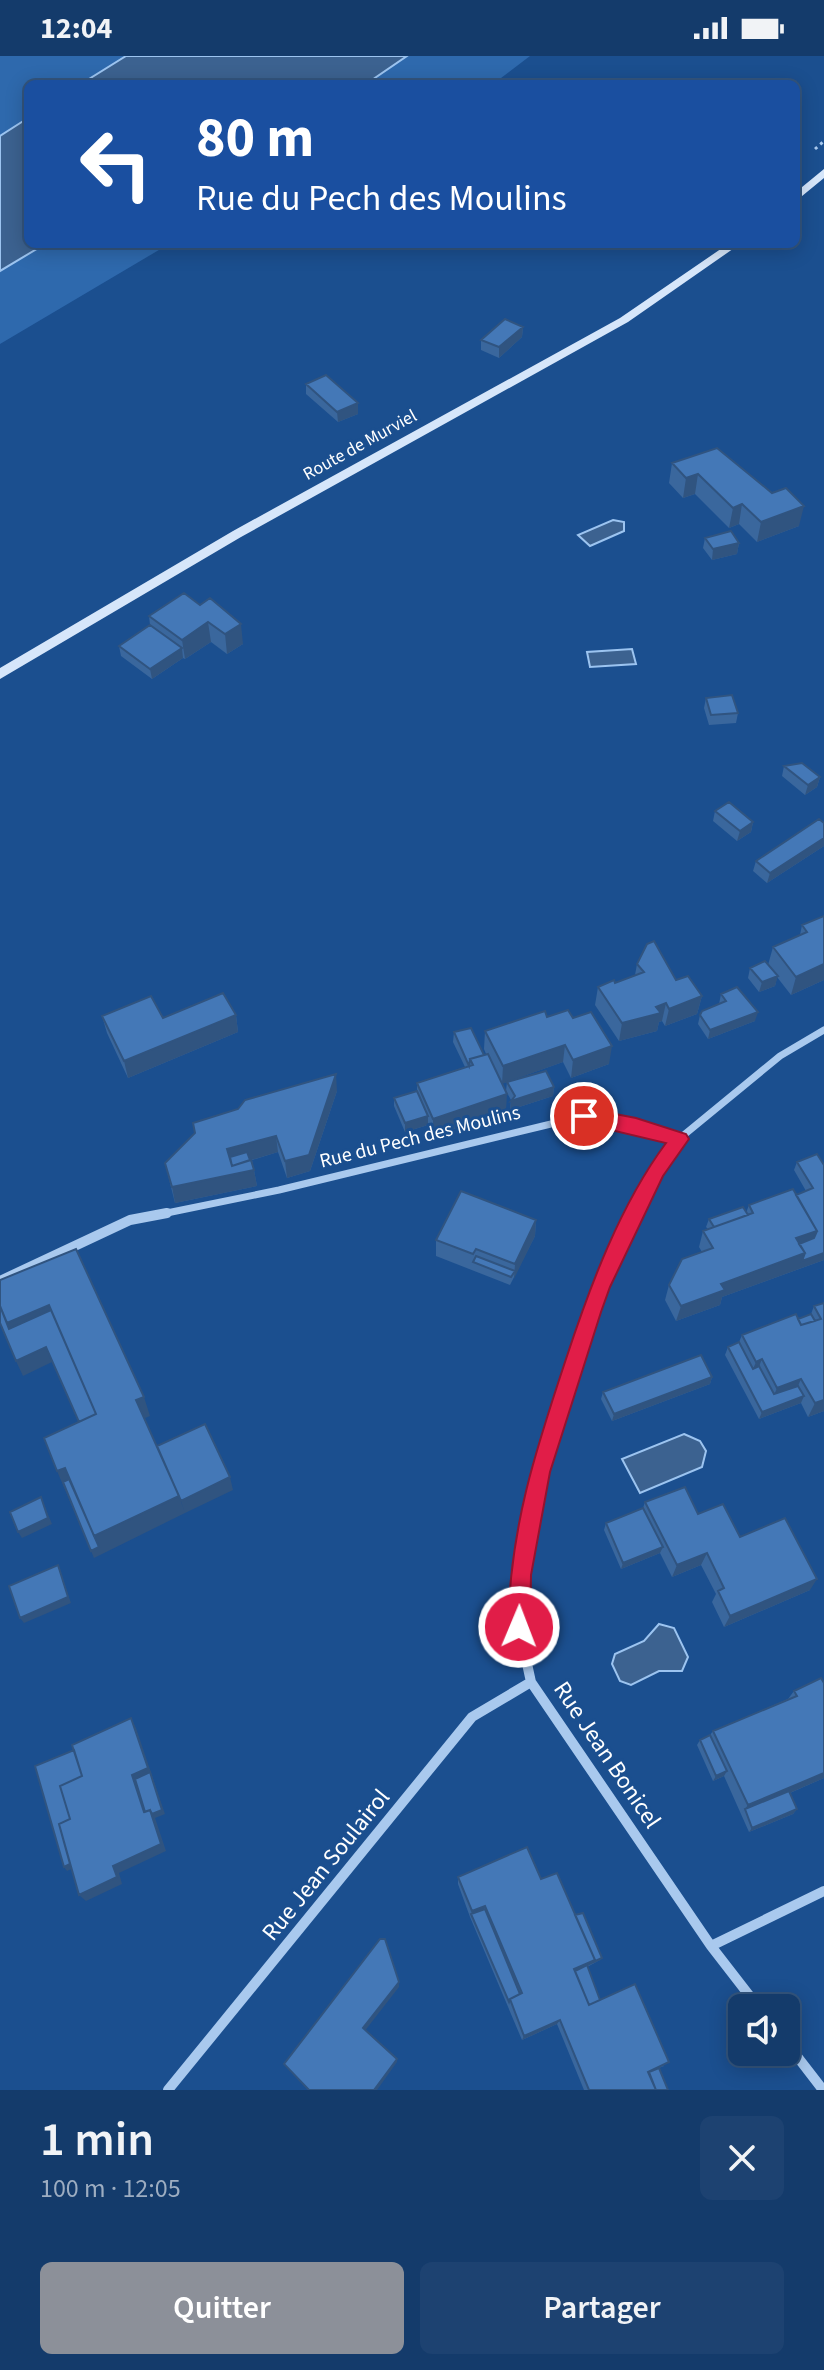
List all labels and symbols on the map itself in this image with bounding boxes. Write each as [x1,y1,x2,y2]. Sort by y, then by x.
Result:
street label: Route de Murviel [299,403,421,487]
pin [550,1082,618,1150]
street label: Rue du Pech des Moulins [317,1099,523,1175]
position arrow [477,1585,561,1669]
street label: Rue Jean Bonicel [545,1674,669,1836]
street label: Rue Jean Soulairol [254,1781,398,1949]

